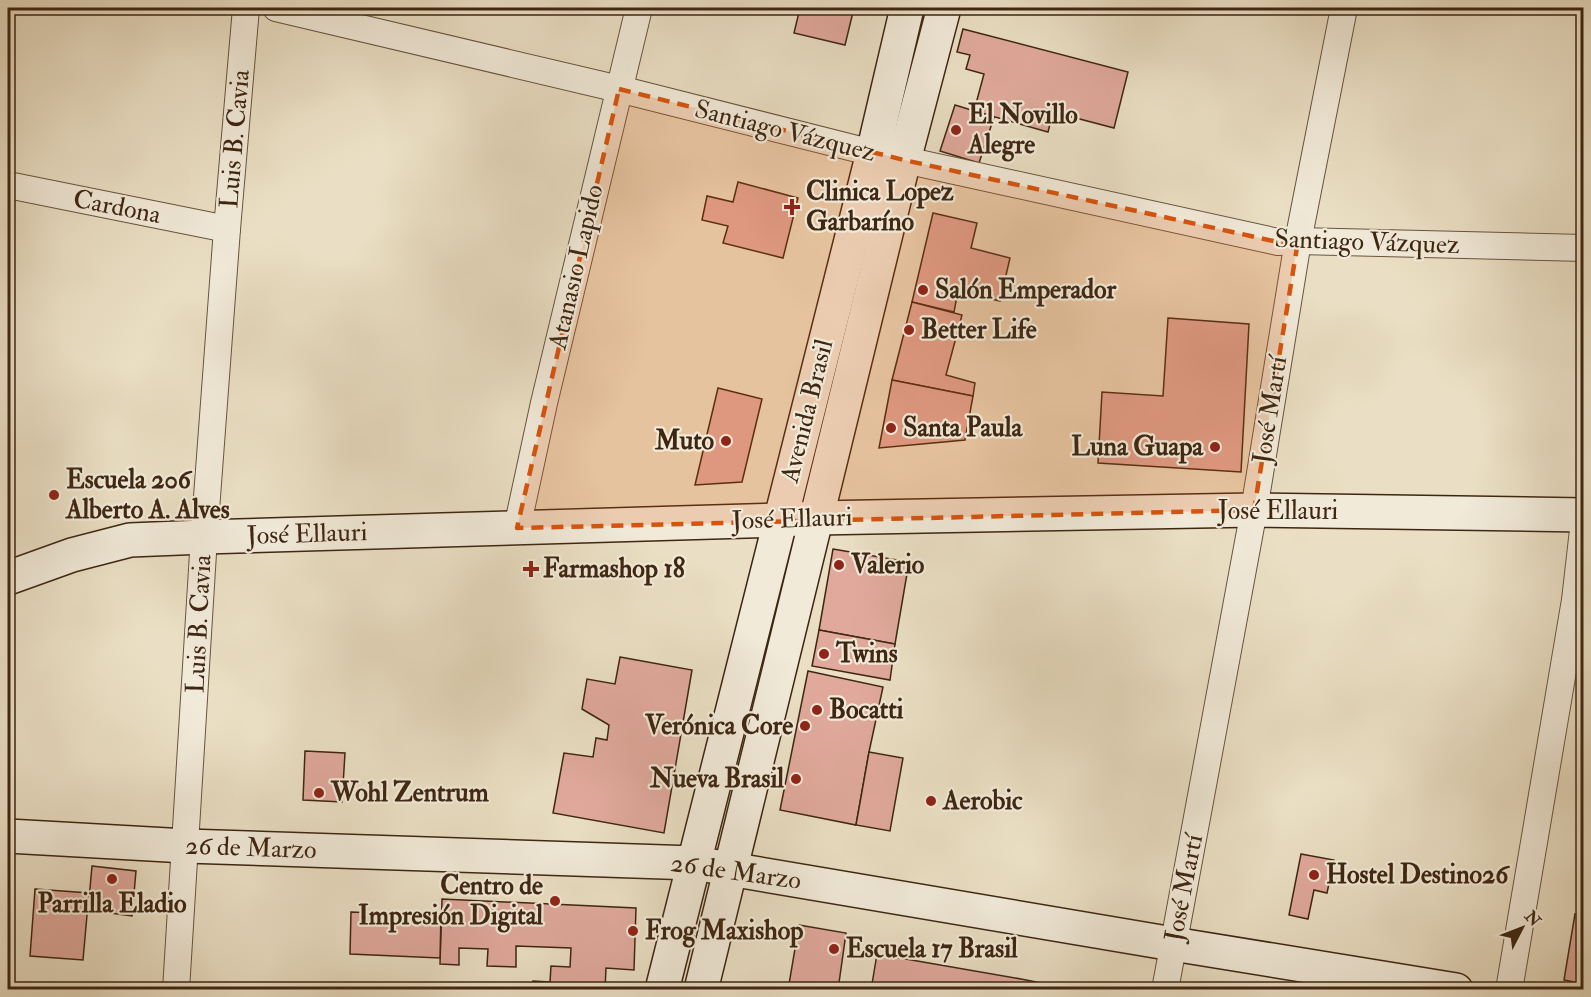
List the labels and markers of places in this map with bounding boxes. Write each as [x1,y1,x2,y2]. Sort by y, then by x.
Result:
place label: El Novillo Alegre [967,99,1078,162]
marker: El Novillo Alegre [949,123,963,137]
place label: Clinica Lopez Garbaríno [806,176,954,238]
marker: Clinica Lopez Garbaríno [783,198,801,216]
place label: Salón Emperador [935,274,1117,307]
marker: Salón Emperador [916,283,930,297]
place label: Better Life [921,314,1037,346]
marker: Better Life [902,323,916,337]
place label: Santa Paula [903,412,1023,444]
marker: Santa Paula [884,421,898,435]
place label: Muto [654,425,714,457]
place label: Luna Guapa [1071,431,1204,464]
marker: Muto [719,434,733,448]
marker: Luna Guapa [1208,440,1222,454]
place label: Escuela 206 Alberto A. Alves [65,464,230,526]
marker: Escuela 206 Alberto A. Alves [47,488,61,502]
place label: Valerio [850,549,925,581]
place label: Farmashop 18 [543,553,685,586]
marker: Valerio [832,558,846,572]
marker: Farmashop 18 [524,562,538,576]
place label: Twins [835,638,898,670]
marker: Twins [817,647,831,661]
place label: Bocatti [829,694,904,726]
marker: Bocatti [810,703,824,717]
place label: Verónica Core [644,710,793,742]
marker: Verónica Core [798,719,812,733]
place label: Nueva Brasil [649,763,784,795]
marker: Nueva Brasil [789,772,803,786]
place label: Wohl Zentrum [330,777,489,809]
place label: Aerobic [942,785,1023,817]
marker: Wohl Zentrum [312,786,326,800]
marker: Aerobic [924,794,938,808]
place label: Hostel Destino26 [1326,859,1510,891]
marker: Hostel Destino26 [1307,868,1321,882]
place label: Centro de Impresión Digital [358,870,543,933]
marker: Parrilla Eladio [105,872,119,886]
place label: Parrilla Eladio [37,888,187,920]
marker: Centro de Impresión Digital [548,894,562,908]
place label: Frog Maxishop [645,915,803,948]
marker: Frog Maxishop [626,924,640,938]
place label: Escuela 17 Brasil [846,933,1018,965]
marker: Escuela 17 Brasil [827,942,841,956]

